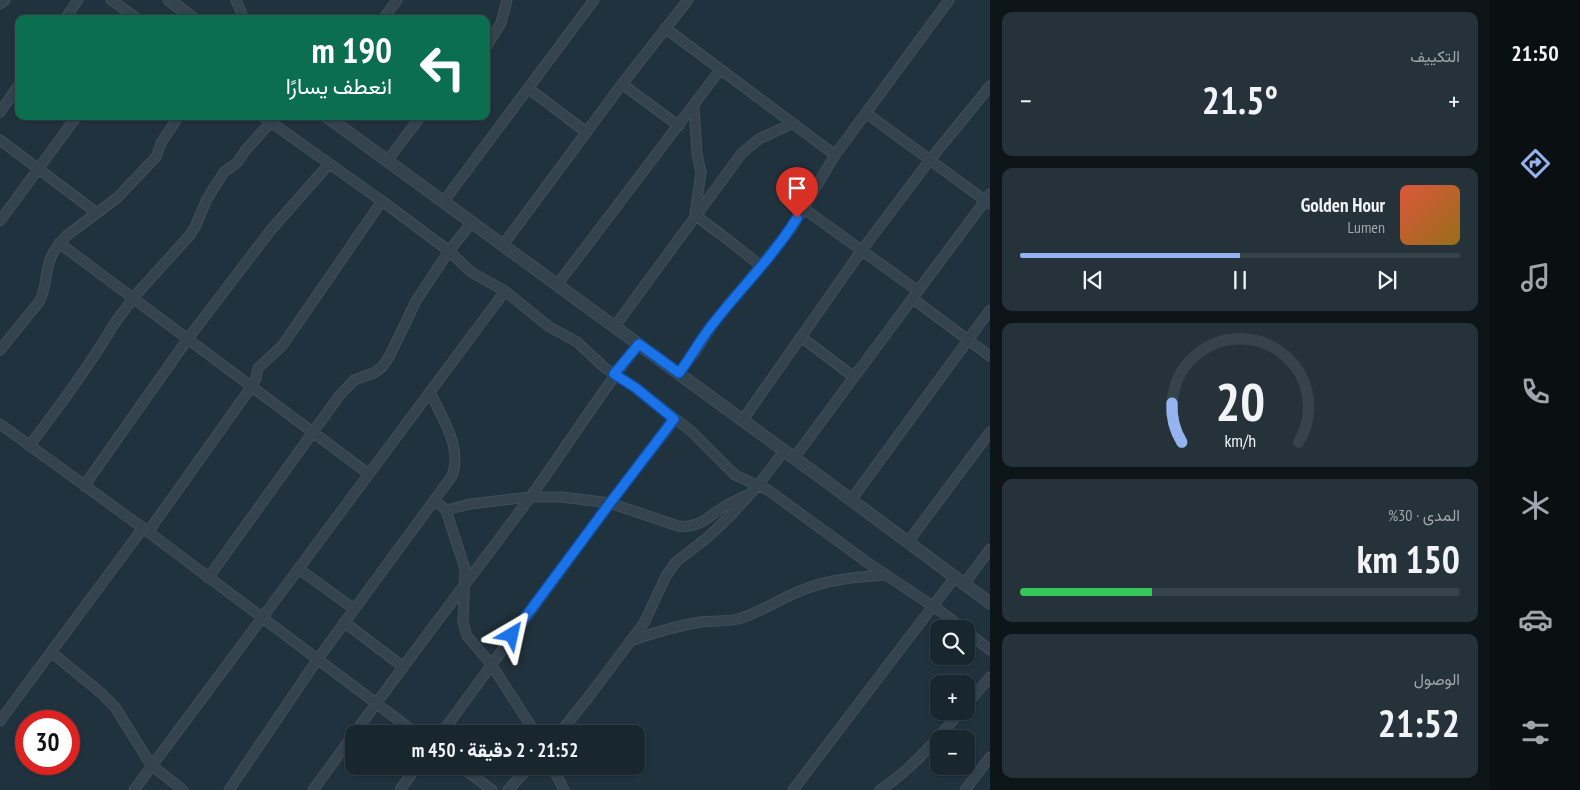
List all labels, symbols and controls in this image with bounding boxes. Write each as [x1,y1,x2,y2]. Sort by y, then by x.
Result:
text: 190 m [311,27,392,73]
icon: left [410,35,475,100]
text: 21:50 [1511,39,1559,67]
text: التكييف [1410,46,1460,66]
text: انعطف يسارًا [286,72,392,100]
text: 21.5° [1202,75,1278,124]
text: − [1020,82,1032,119]
text: + [1448,82,1460,119]
icon: directions [1518,146,1553,181]
pin [776,167,818,218]
icon: arrive [783,174,811,202]
text: Golden Hour [1301,193,1385,217]
text: Lumen [1348,217,1385,237]
icon: music [1518,260,1553,295]
icon: previous [1079,266,1107,294]
icon: pause [1226,266,1254,294]
icon: next [1373,266,1401,294]
text: 20 [1215,368,1265,435]
icon: phone [1518,374,1553,409]
text: km/h [1224,429,1256,452]
icon: climate [1518,488,1553,523]
text: المدى · 30% [1388,505,1460,525]
text: 150 km [1357,534,1460,583]
icon: car [1518,602,1553,637]
position arrow [485,608,537,660]
map controls [930,620,975,775]
button: search [930,620,975,665]
text: الوصول [1414,669,1460,689]
button: + [930,675,975,720]
text: 21:52 [1378,698,1460,747]
speed limit sign: 30 [15,710,80,775]
icon: filters [1518,715,1553,750]
button: − [930,730,975,775]
text: 21:52 · 2 دقيقة · 450 m [412,738,578,762]

